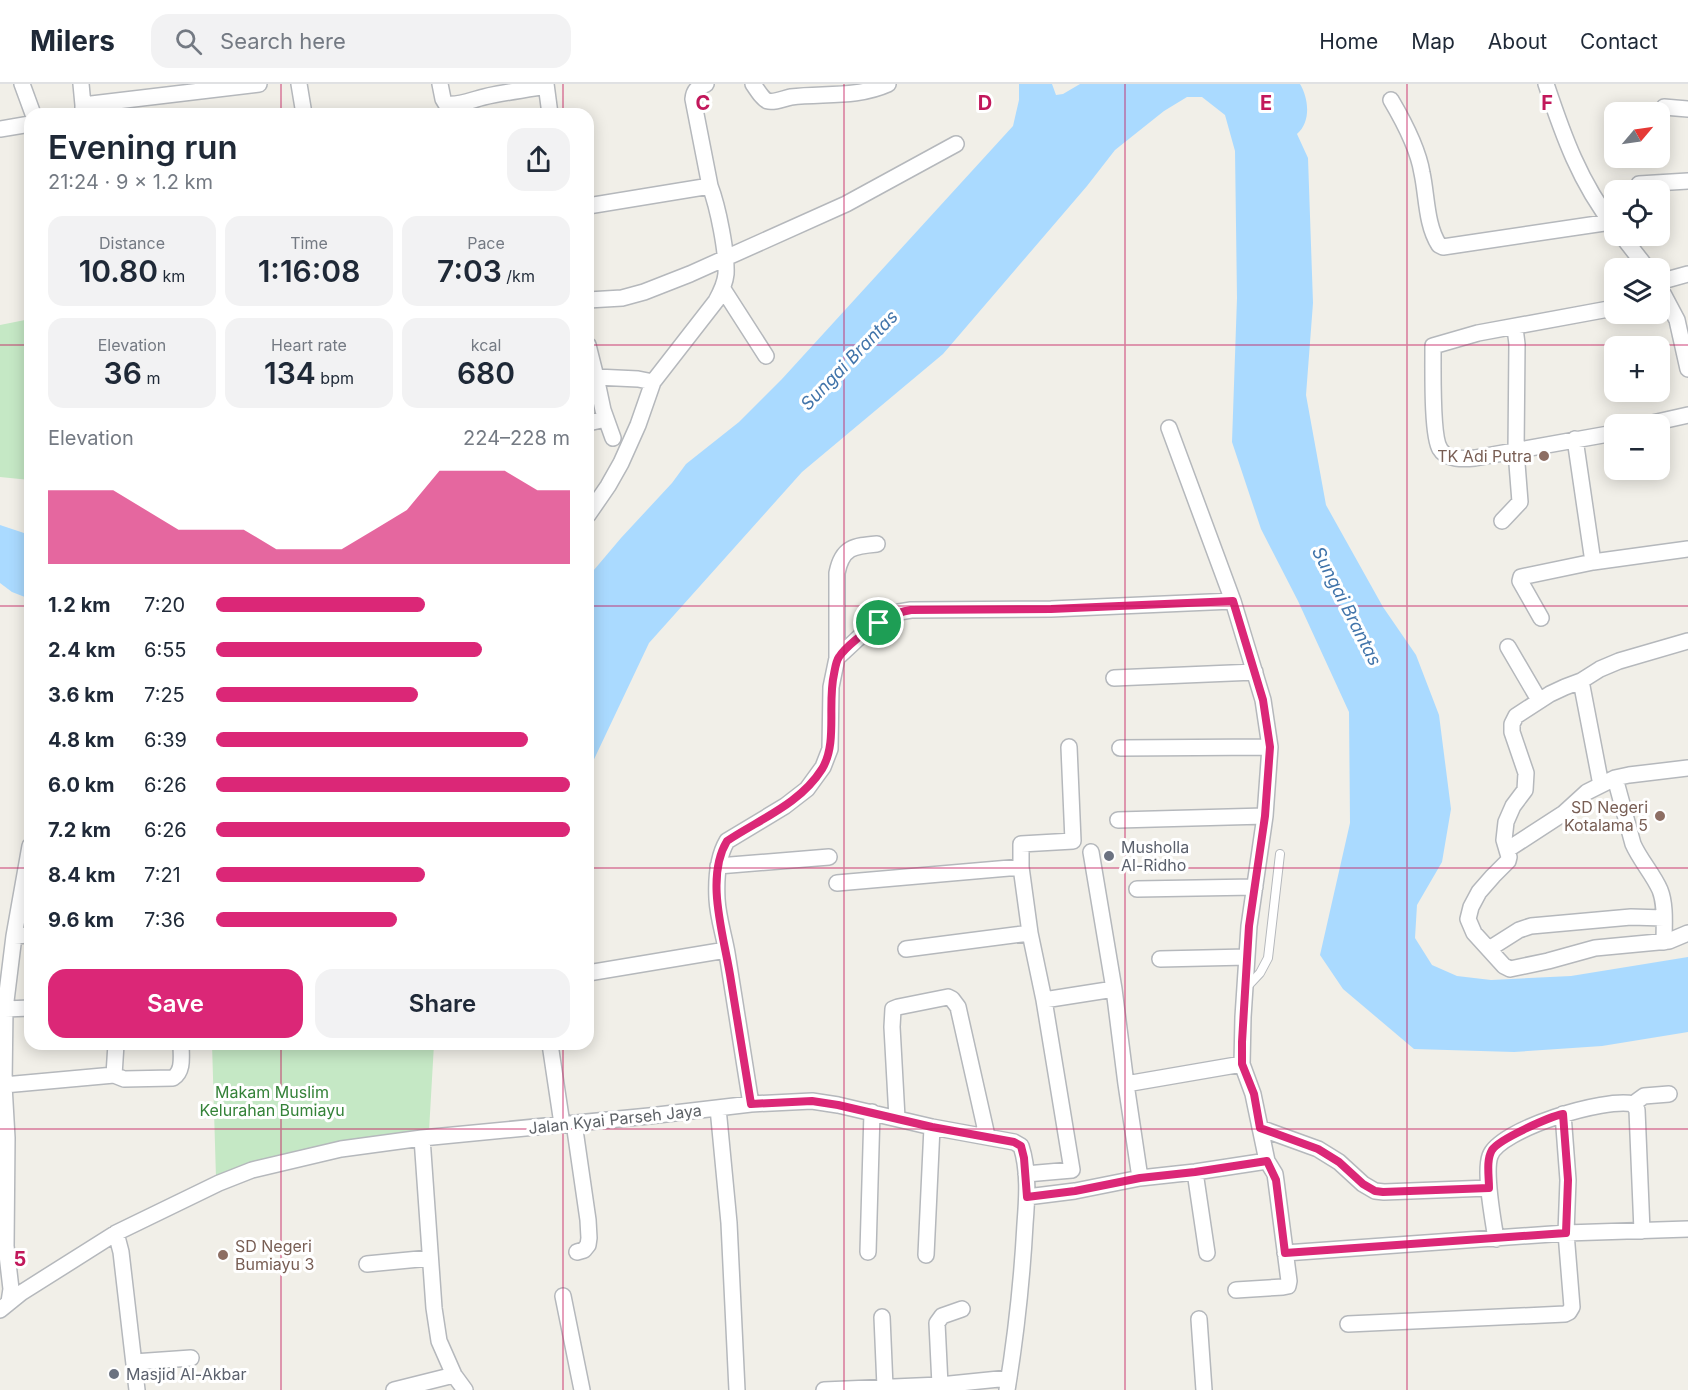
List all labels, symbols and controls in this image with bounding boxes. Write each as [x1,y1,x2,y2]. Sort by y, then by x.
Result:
search box [151,14,571,68]
text: Milers [30,24,115,58]
icon: search [172,25,205,58]
text: Search here [220,28,346,54]
text: Home [1319,29,1378,54]
text: Map [1411,29,1455,54]
text: About [1488,29,1547,54]
text: Contact [1580,29,1658,54]
text: C [696,91,710,115]
text: D [978,91,992,115]
text: E [1260,91,1272,115]
text: F [1541,91,1553,115]
north arrow [1604,102,1670,168]
map controls [1604,102,1670,480]
text: Evening run [48,127,238,167]
button: share [507,128,570,191]
text: 21:24 · 9 × 1.2 km [48,170,213,194]
button: locate [1604,180,1670,246]
text: Distance [99,233,165,253]
text: Time [290,233,328,253]
text: Pace [467,233,505,253]
text: 10.80 [79,253,158,289]
text: 1:16:08 [258,253,360,289]
text: 7:03 [437,253,502,289]
button: layers [1604,258,1670,324]
text: km [158,266,185,286]
text: /km [502,266,535,286]
water label: Sungai Brantas [796,306,902,414]
text: Elevation [98,335,166,355]
text: Heart rate [271,335,347,355]
text: kcal [471,335,501,355]
button: + [1604,336,1670,402]
text: 36 [104,355,142,391]
text: 134 [264,355,316,391]
text: 680 [457,355,515,391]
text: m [142,368,160,388]
text: bpm [316,368,354,388]
button: − [1604,414,1670,480]
text: Elevation [48,426,134,450]
text: 224–228 m [463,426,570,450]
place label: TK Adi Putra [1437,446,1532,466]
marker: TK Adi Putra [1537,449,1551,463]
water label: Sungai Brantas [1308,543,1386,669]
text: 1.2 km [48,593,111,617]
text: 7:20 [144,593,185,617]
pin [853,597,904,648]
icon: arrive [862,606,895,639]
text: 2.4 km [48,638,115,662]
text: 6:55 [144,638,186,662]
text: 3.6 km [48,683,114,707]
text: 7:25 [144,683,185,707]
text: 4.8 km [48,728,115,752]
text: 6:39 [144,728,187,752]
text: 6.0 km [48,773,115,797]
text: 6:26 [144,773,187,797]
place label: SD Negeri Kotalama 5 [1564,797,1648,835]
marker: SD Negeri Kotalama 5 [1653,809,1667,823]
text: 7.2 km [48,818,111,842]
text: 6:26 [144,818,187,842]
place label: Musholla Al-Ridho [1121,837,1189,875]
marker: Musholla Al-Ridho [1102,849,1116,863]
text: 8.4 km [48,863,115,887]
text: 7:21 [144,863,181,887]
text: 9.6 km [48,908,114,932]
text: 7:36 [144,908,185,932]
button: Save [48,969,303,1038]
button: Share [315,969,570,1038]
park label: Makam Muslim Kelurahan Bumiayu [199,1082,345,1120]
street label: Jalan Kyai Parseh Jaya [527,1100,703,1138]
place label: SD Negeri Bumiayu 3 [235,1236,314,1274]
text: 5 [14,1247,26,1271]
marker: SD Negeri Bumiayu 3 [216,1248,230,1262]
place label: Masjid Al-Akbar [126,1364,246,1384]
marker: Masjid Al-Akbar [107,1367,121,1381]

